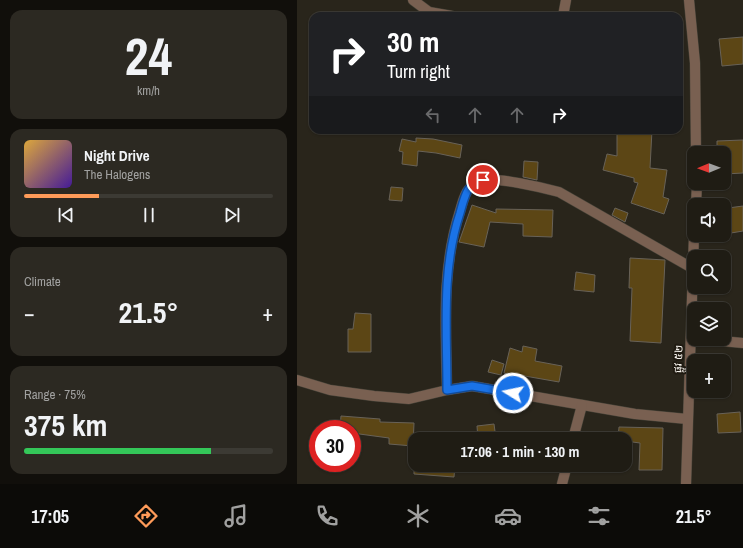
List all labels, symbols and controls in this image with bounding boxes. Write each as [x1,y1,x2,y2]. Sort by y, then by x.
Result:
text: 24 [125,21,172,91]
text: 30 m [387,23,439,61]
icon: right [321,28,373,80]
text: Turn right [387,59,450,84]
text: km/h [137,82,160,99]
icon: left [422,104,444,126]
icon: ahead [464,104,486,126]
icon: ahead [506,104,528,126]
icon: right [548,104,570,126]
text: Night Drive [84,145,150,166]
north arrow [687,146,731,190]
map controls [687,146,731,398]
pin [466,163,500,197]
text: The Halogens [84,166,150,183]
icon: arrive [472,169,494,191]
button: sound [687,198,731,242]
icon: previous [55,204,77,226]
icon: pause [138,204,160,226]
icon: next [221,204,243,226]
button: search [687,250,731,294]
text: Climate [24,273,61,290]
text: 21.5° [119,292,178,332]
text: − [24,298,35,328]
text: + [262,298,273,328]
button: layers [687,302,731,346]
street label: ផ្លូវ ៥២ [670,344,689,374]
button: + [687,354,731,398]
position arrow [492,372,534,414]
text: Range · 75% [24,386,86,403]
text: 375 km [24,405,107,445]
speed limit sign: 30 [309,420,361,472]
text: 17:06 · 1 min · 130 m [461,441,579,462]
icon: directions [132,502,160,530]
icon: music [222,502,250,530]
icon: phone [313,502,341,530]
icon: climate [404,502,432,530]
icon: car [494,502,522,530]
icon: filters [585,502,613,530]
text: 17:05 [31,504,69,529]
text: 21.5° [676,504,712,529]

